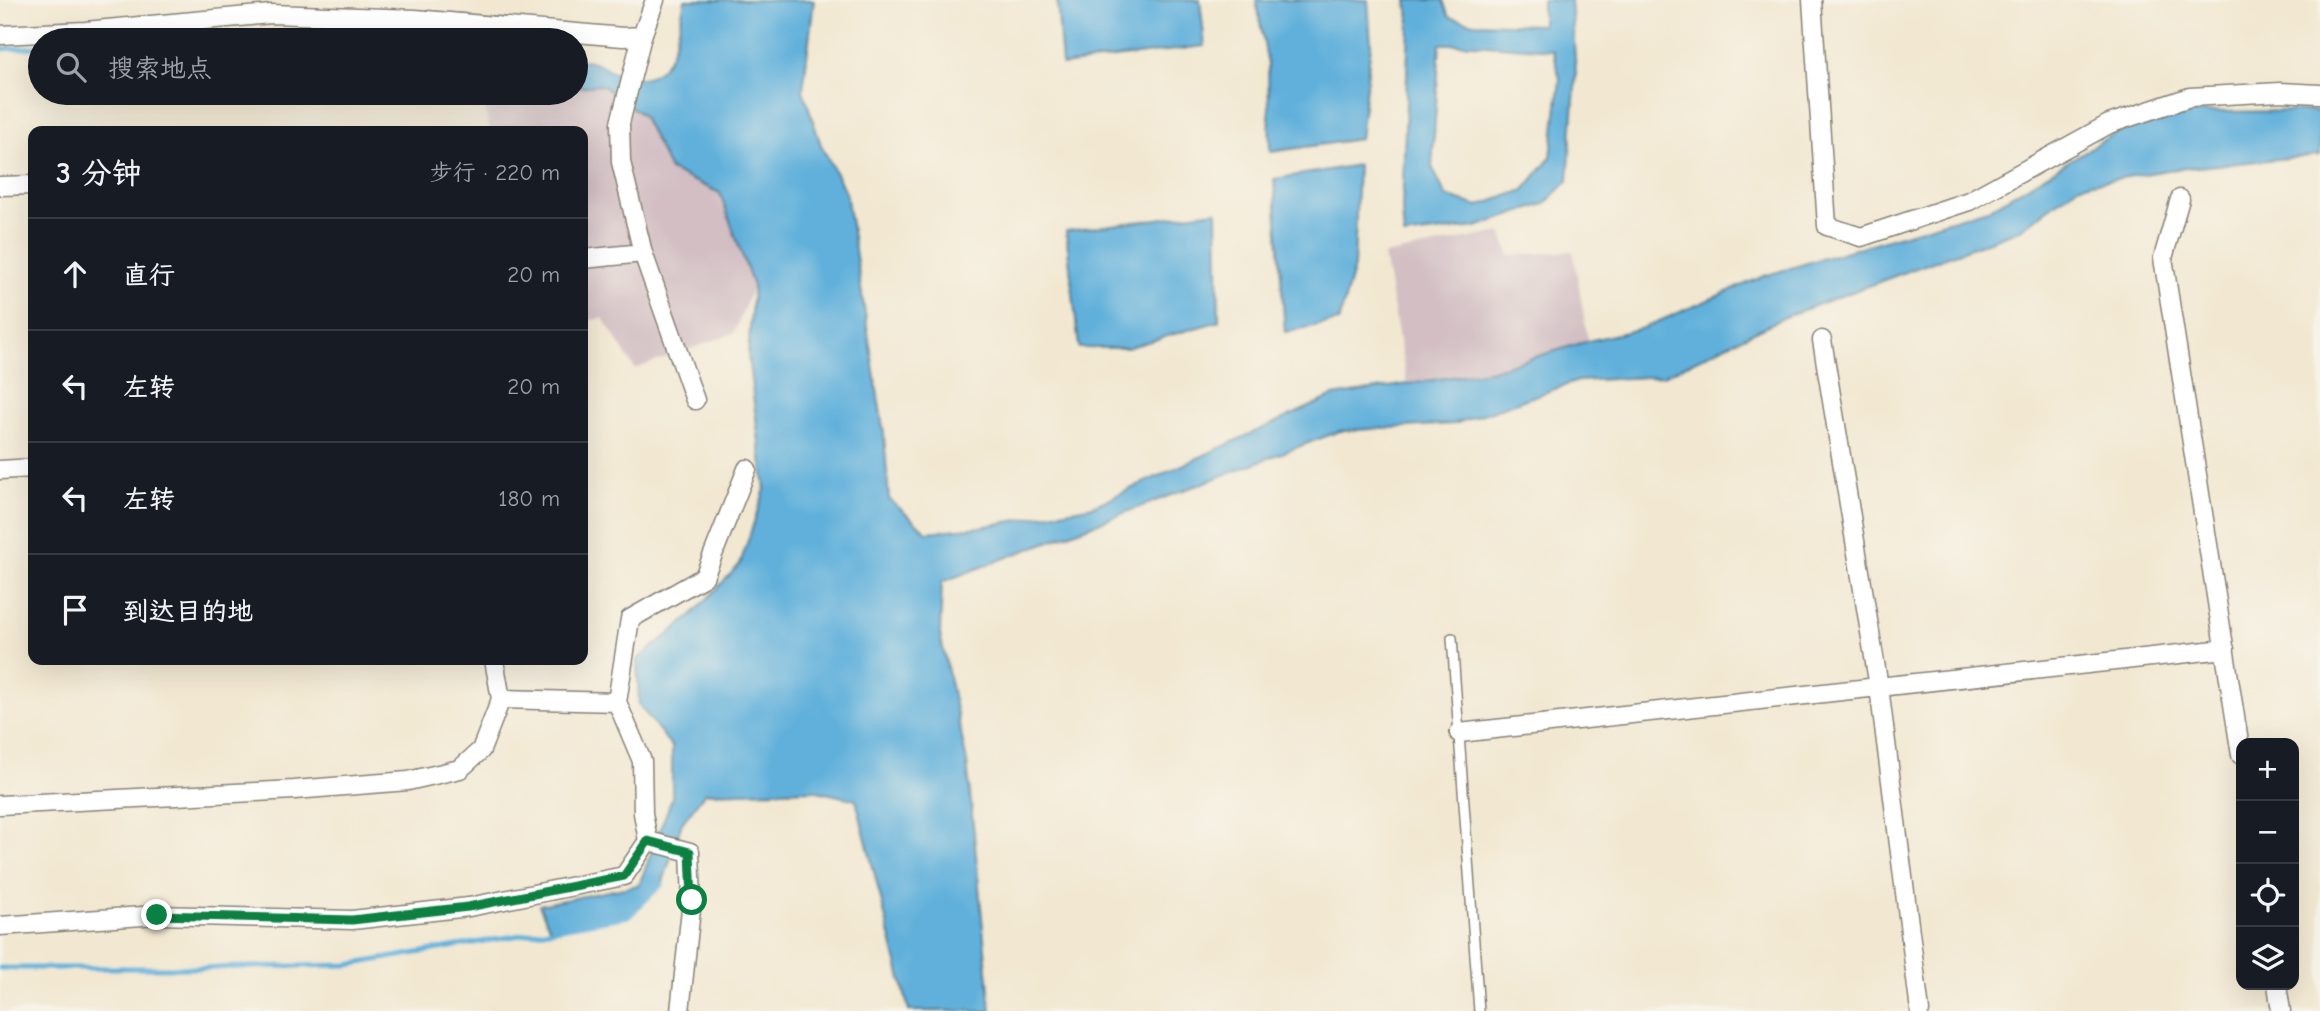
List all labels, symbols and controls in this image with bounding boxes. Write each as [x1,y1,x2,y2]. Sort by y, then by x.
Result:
search box [28,28,588,105]
icon: search [52,48,90,86]
text: 搜索地点 [108,54,212,84]
text: 3 分钟 [56,156,141,191]
text: 步行 · 220 m [430,159,560,186]
icon: ahead [56,255,94,293]
text: 直行 [123,261,175,291]
text: 20 m [507,261,560,288]
icon: left [56,367,94,405]
text: 左转 [123,373,175,403]
text: 20 m [507,373,560,400]
icon: left [56,479,94,517]
text: 左转 [123,485,175,515]
text: 180 m [498,485,560,512]
icon: arrive [56,591,94,629]
text: 到达目的地 [123,597,253,627]
map controls [2236,738,2299,990]
button: + [2236,738,2299,801]
button: − [2236,801,2299,864]
button: locate [2236,864,2299,927]
route start [676,884,707,915]
route end [141,899,172,930]
button: layers [2236,927,2299,990]

